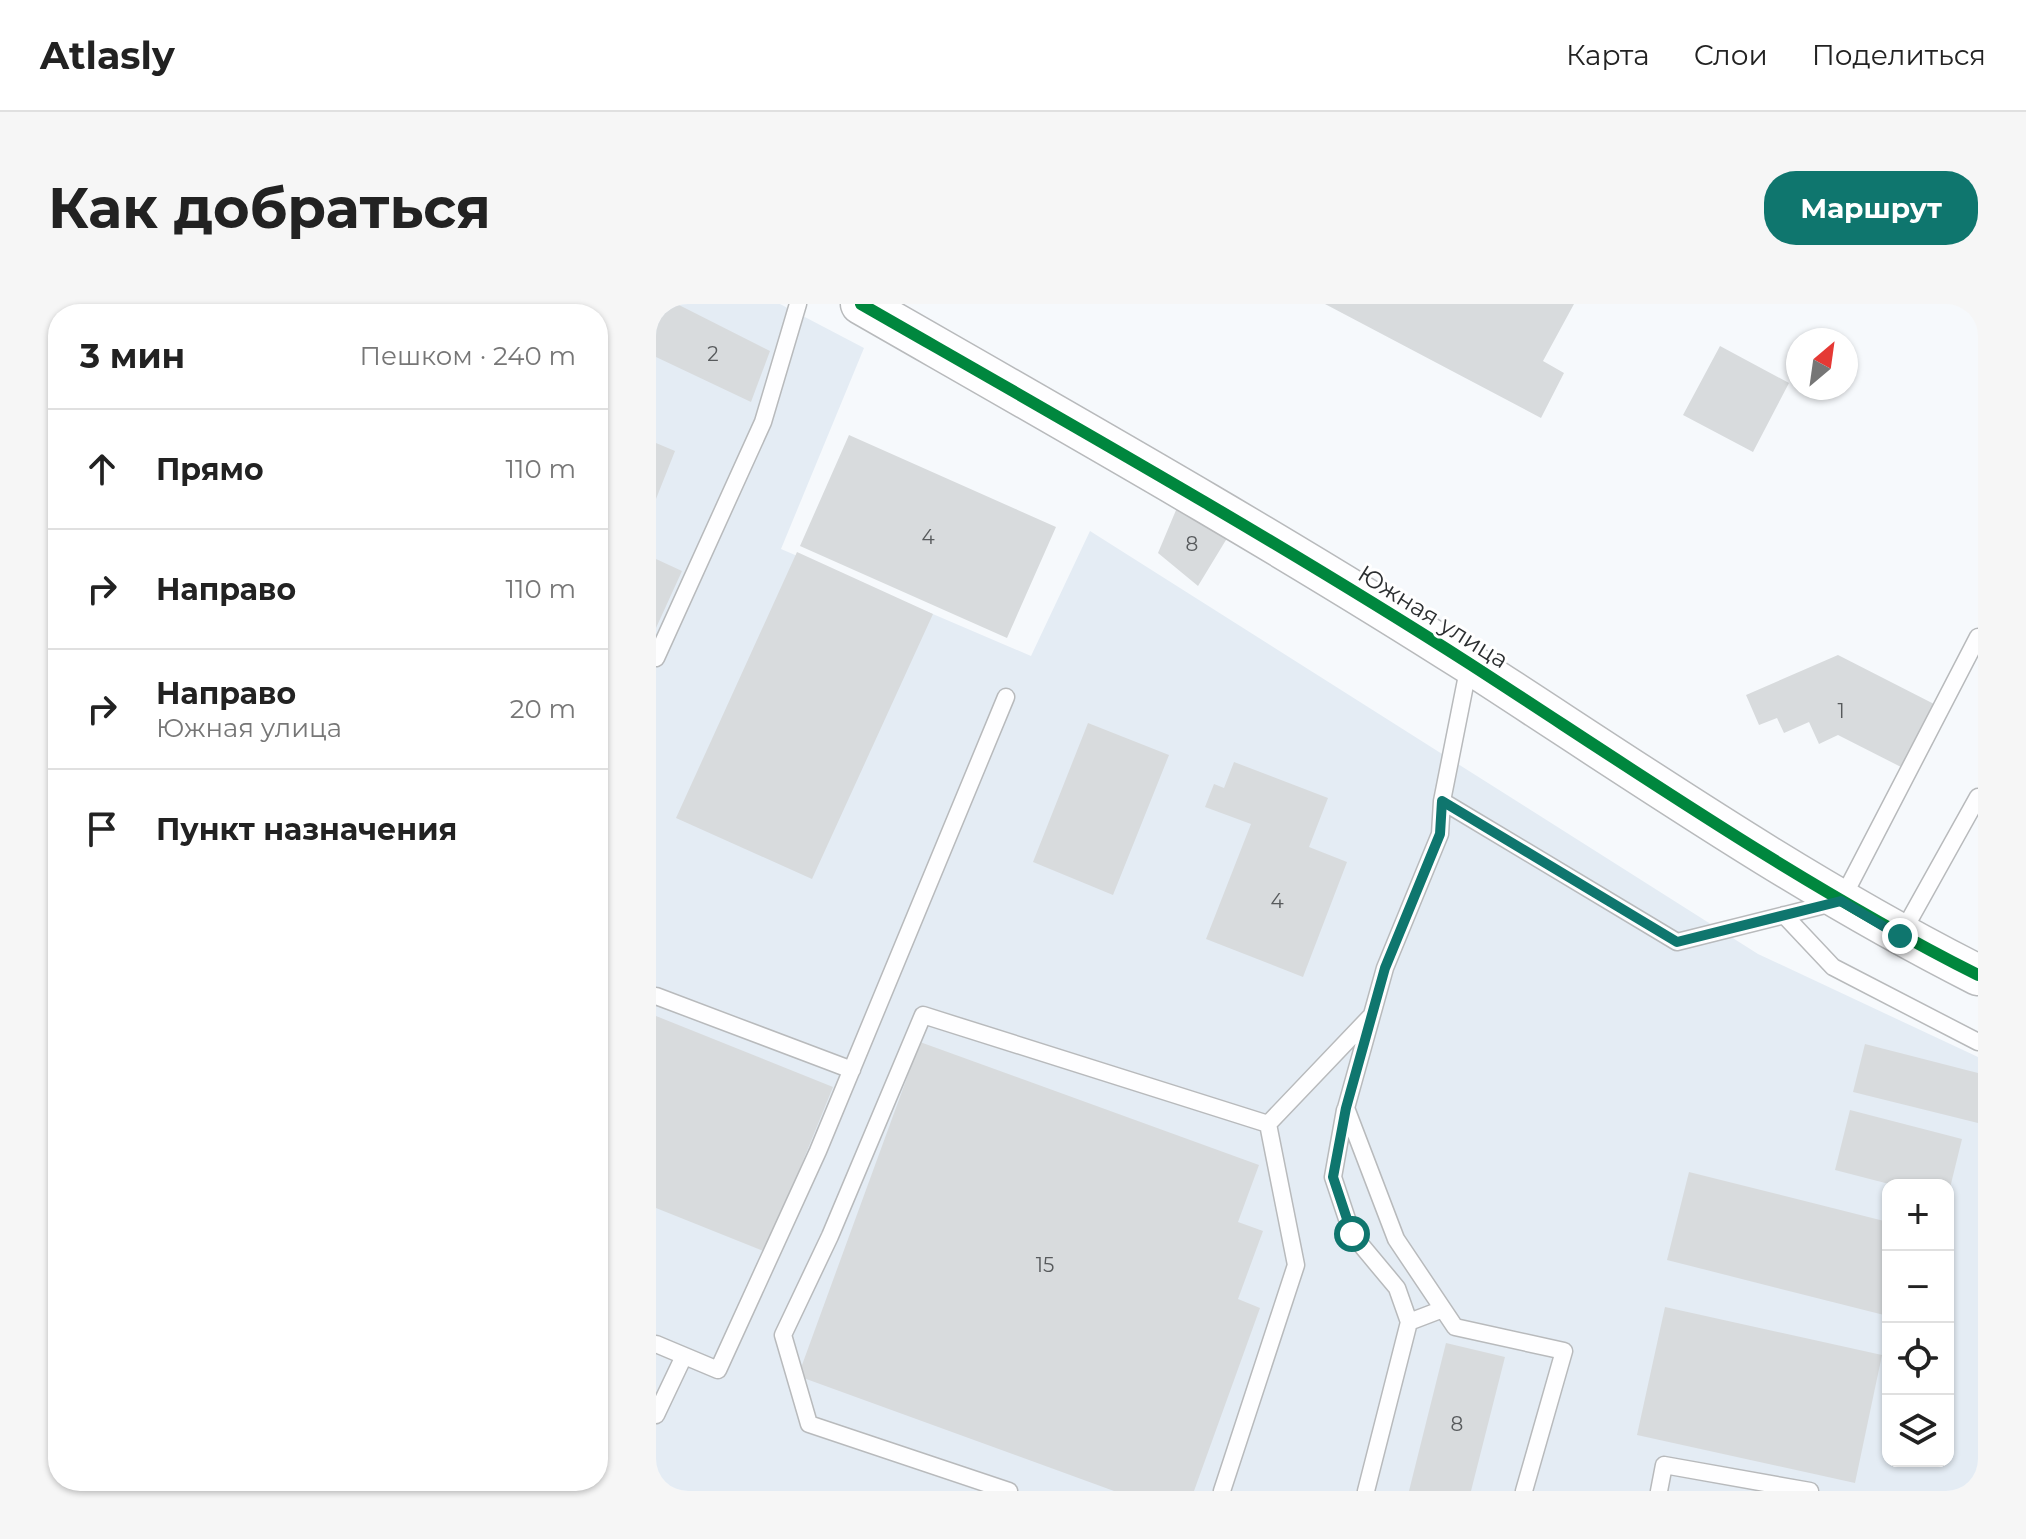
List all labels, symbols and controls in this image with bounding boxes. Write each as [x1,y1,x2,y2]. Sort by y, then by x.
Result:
text: Atlasly [40,32,175,79]
text: Карта [1566,38,1650,72]
text: Слои [1694,38,1768,72]
text: Поделиться [1812,38,1986,72]
button: Маршрут [1764,171,1978,245]
text: Как добраться [48,174,491,242]
north arrow [1786,328,1858,400]
text: 3 мин [80,335,185,377]
text: Пешком · 240 m [359,340,576,372]
house number: 2 [707,342,719,366]
icon: ahead [80,447,124,491]
text: Прямо [156,451,264,488]
text: 110 m [506,453,576,485]
house number: 4 [921,525,935,549]
house number: 8 [1186,532,1198,556]
street label: Южная улица [1353,559,1514,674]
icon: right [80,567,124,611]
text: Направо [156,571,296,608]
text: 110 m [506,573,576,605]
text: Направо [156,675,296,712]
icon: right [80,687,124,731]
text: 20 m [510,693,576,725]
house number: 1 [1837,699,1845,723]
text: Южная улица [156,712,342,744]
icon: arrive [80,807,124,851]
text: Пункт назначения [156,811,457,848]
house number: 4 [1270,889,1284,913]
route end [1882,918,1918,954]
map controls [1882,1179,1954,1467]
button: + [1882,1179,1954,1251]
route start [1334,1216,1370,1252]
button: − [1882,1251,1954,1323]
house number: 15 [1036,1253,1054,1277]
button: locate [1882,1323,1954,1395]
button: layers [1882,1395,1954,1467]
house number: 8 [1451,1412,1463,1436]

